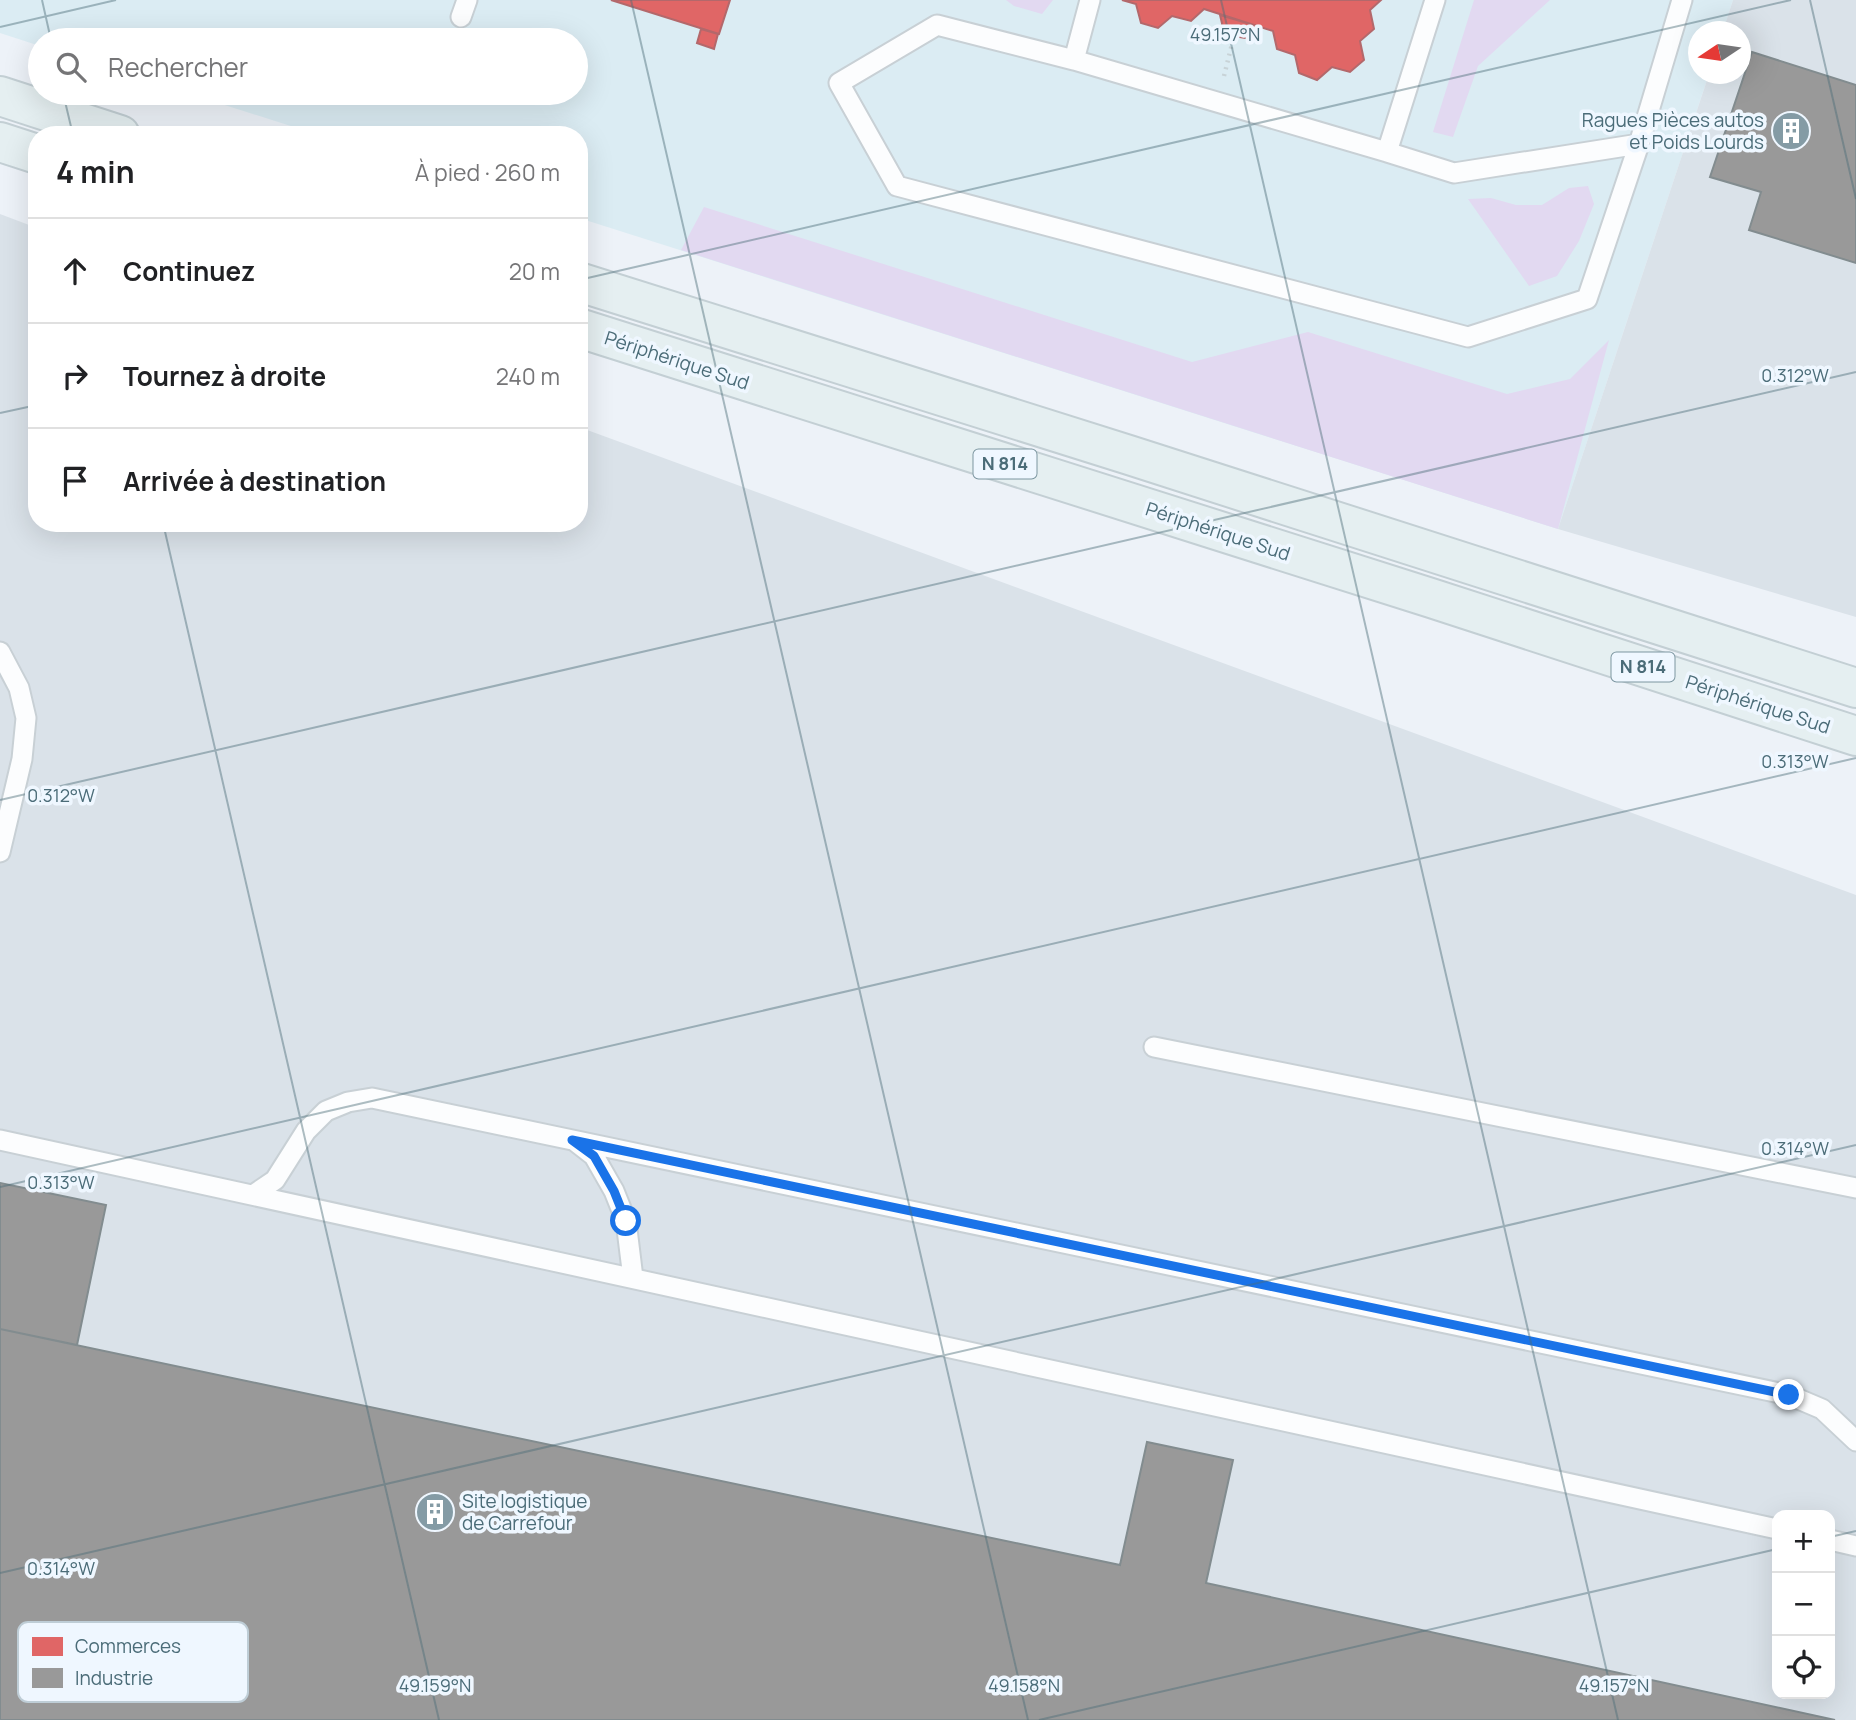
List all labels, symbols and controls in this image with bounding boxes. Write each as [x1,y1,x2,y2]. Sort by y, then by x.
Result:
north arrow [1688,21,1751,84]
text: 49.157°N [1190,22,1260,46]
search box [28,28,588,105]
icon: search [52,48,90,86]
text: Rechercher [108,49,248,85]
place label: Ragues Pièces autos et Poids Lourds [1582,107,1764,155]
building icon: Ragues Pièces autos et Poids Lourds [1770,110,1812,152]
text: 4 min [56,151,134,192]
text: À pied · 260 m [415,156,560,188]
icon: ahead [56,252,94,290]
text: Continuez [123,253,255,289]
text: 20 m [509,255,560,287]
street label: Périphérique Sud [601,324,753,396]
icon: right [56,357,94,395]
text: Tournez à droite [123,358,326,394]
text: 240 m [496,360,560,392]
text: 0.312°W [1761,363,1829,387]
road number: N 814 [974,450,1036,478]
icon: arrive [56,462,94,500]
text: Arrivée à destination [123,463,386,499]
street label: Périphérique Sud [1142,495,1294,567]
road number: N 814 [1612,652,1674,682]
street label: Périphérique Sud [1682,668,1834,740]
text: 0.313°W [1761,749,1829,773]
text: 0.312°W [27,783,95,807]
text: 0.314°W [1761,1136,1829,1160]
text: 0.313°W [27,1170,95,1194]
route start [610,1205,641,1236]
route end [1773,1379,1804,1410]
place label: Site logistique de Carrefour [462,1488,587,1536]
building icon: Site logistique de Carrefour [414,1491,456,1533]
map controls [1772,1510,1835,1699]
button: + [1772,1510,1835,1573]
text: 0.314°W [27,1556,95,1580]
button: − [1772,1573,1835,1636]
legend [18,1622,248,1702]
text: Commerces [75,1633,181,1659]
button: locate [1772,1636,1835,1699]
text: Industrie [75,1665,153,1691]
text: 49.159°N [399,1673,471,1697]
text: 49.158°N [988,1673,1060,1697]
text: 49.157°N [1579,1673,1649,1697]

